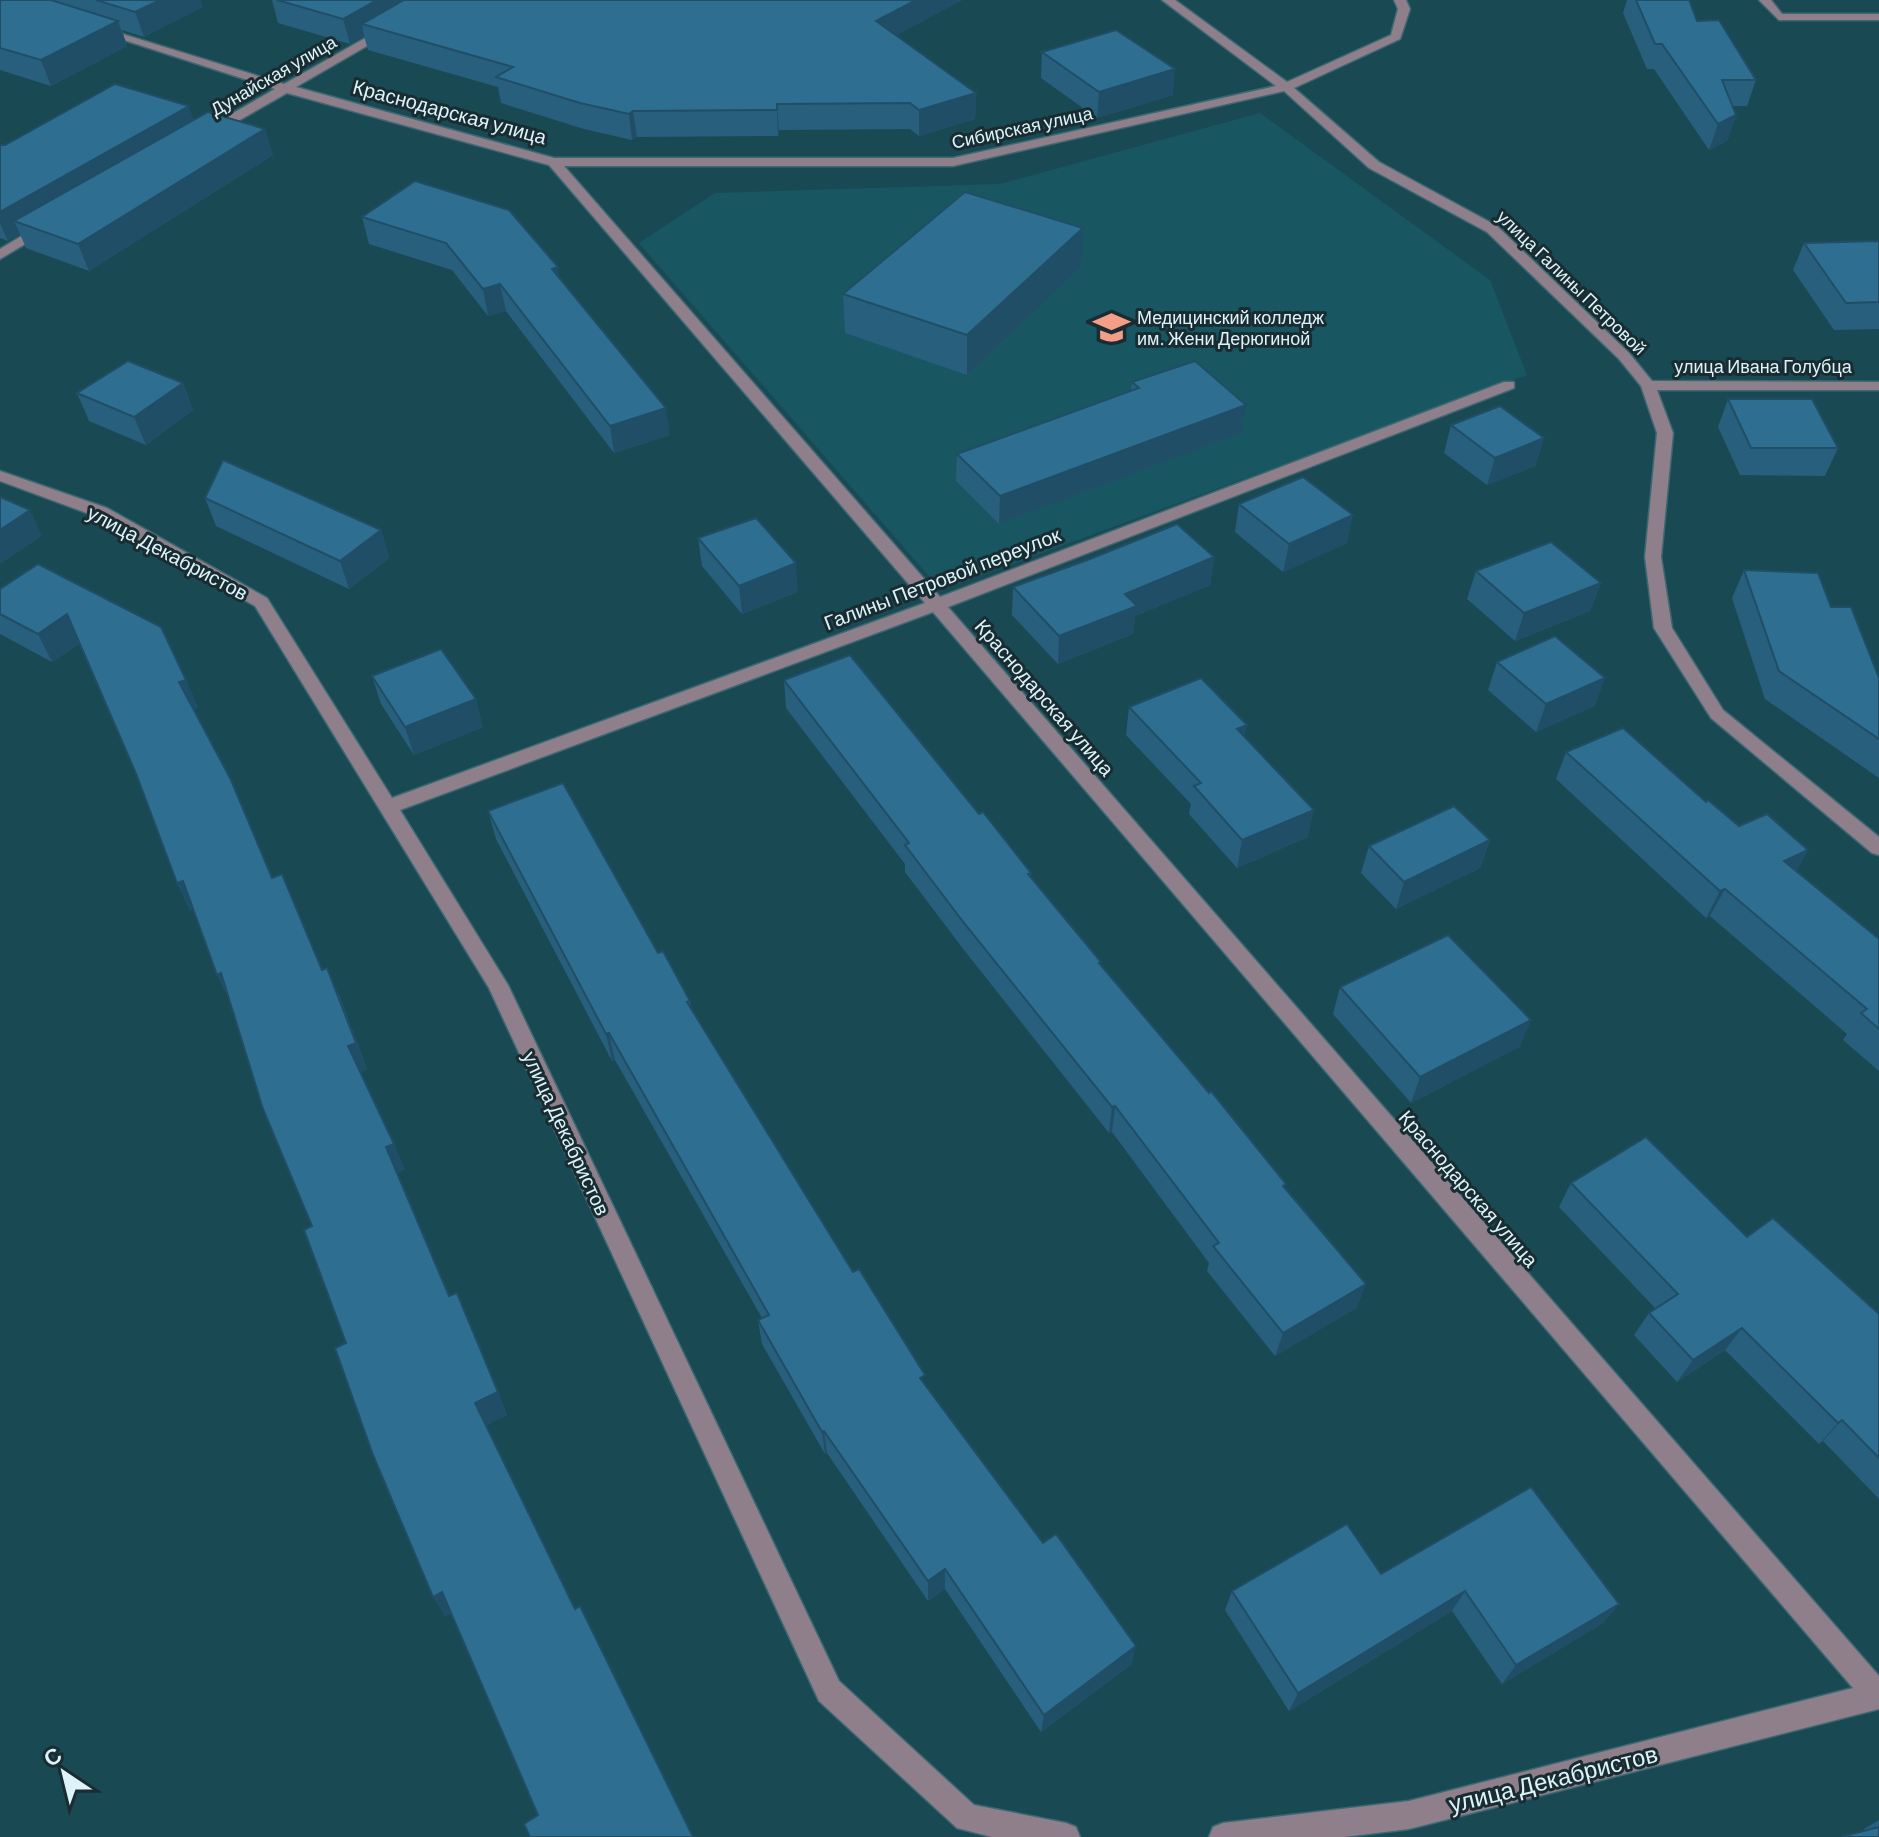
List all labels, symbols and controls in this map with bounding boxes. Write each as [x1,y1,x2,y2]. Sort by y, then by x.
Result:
street label: Дунайская улица [206,30,341,120]
street label: Краснодарская улица [350,74,550,149]
street label: Сибирская улица [950,101,1095,153]
street label: улица Галины Петровой [1493,205,1651,359]
place label: Медицинский колледж им. Жени Дерюгиной [1137,306,1324,349]
school or university icon: Медицинский колледж им. Жени Дерюгиной [1092,308,1130,346]
street label: улица Ивана Голубца [1674,355,1853,377]
street label: улица Декабристов [84,500,252,604]
street label: Галины Петровой переулок [820,522,1064,634]
street label: Краснодарская улица [970,614,1120,781]
street label: улица Декабристов [518,1047,616,1219]
street label: Краснодарская улица [1394,1105,1544,1272]
north arrow [24,1733,104,1813]
street label: улица Декабристов [1446,1738,1660,1818]
text: С [38,1741,66,1771]

